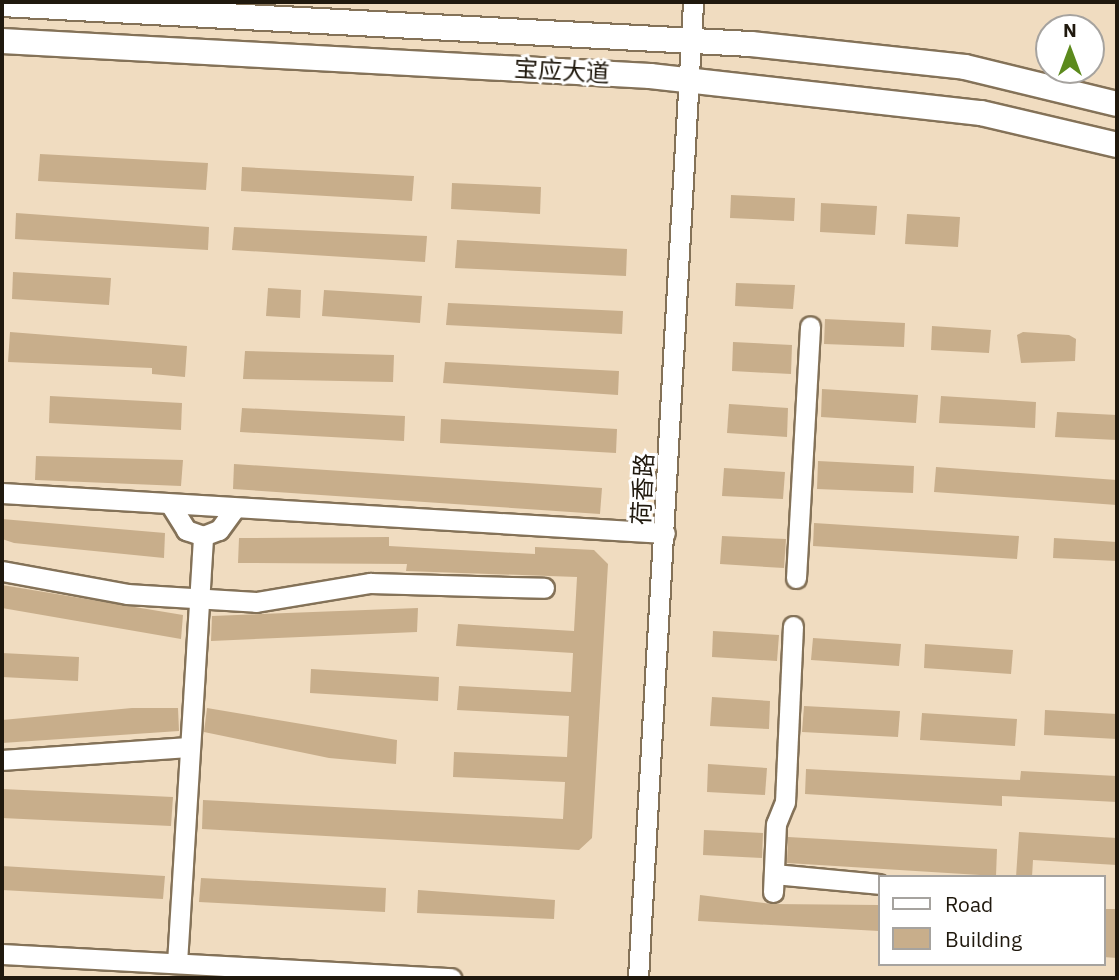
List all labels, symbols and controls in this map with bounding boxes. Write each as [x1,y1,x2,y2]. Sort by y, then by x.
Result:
north arrow [1035,14,1105,84]
text: N [1063,18,1077,42]
street label: 宝应大道 [513,54,611,88]
street label: 荷香路 [627,452,659,526]
legend [878,875,1105,966]
text: Road [945,890,993,918]
text: Building [945,925,1022,953]

